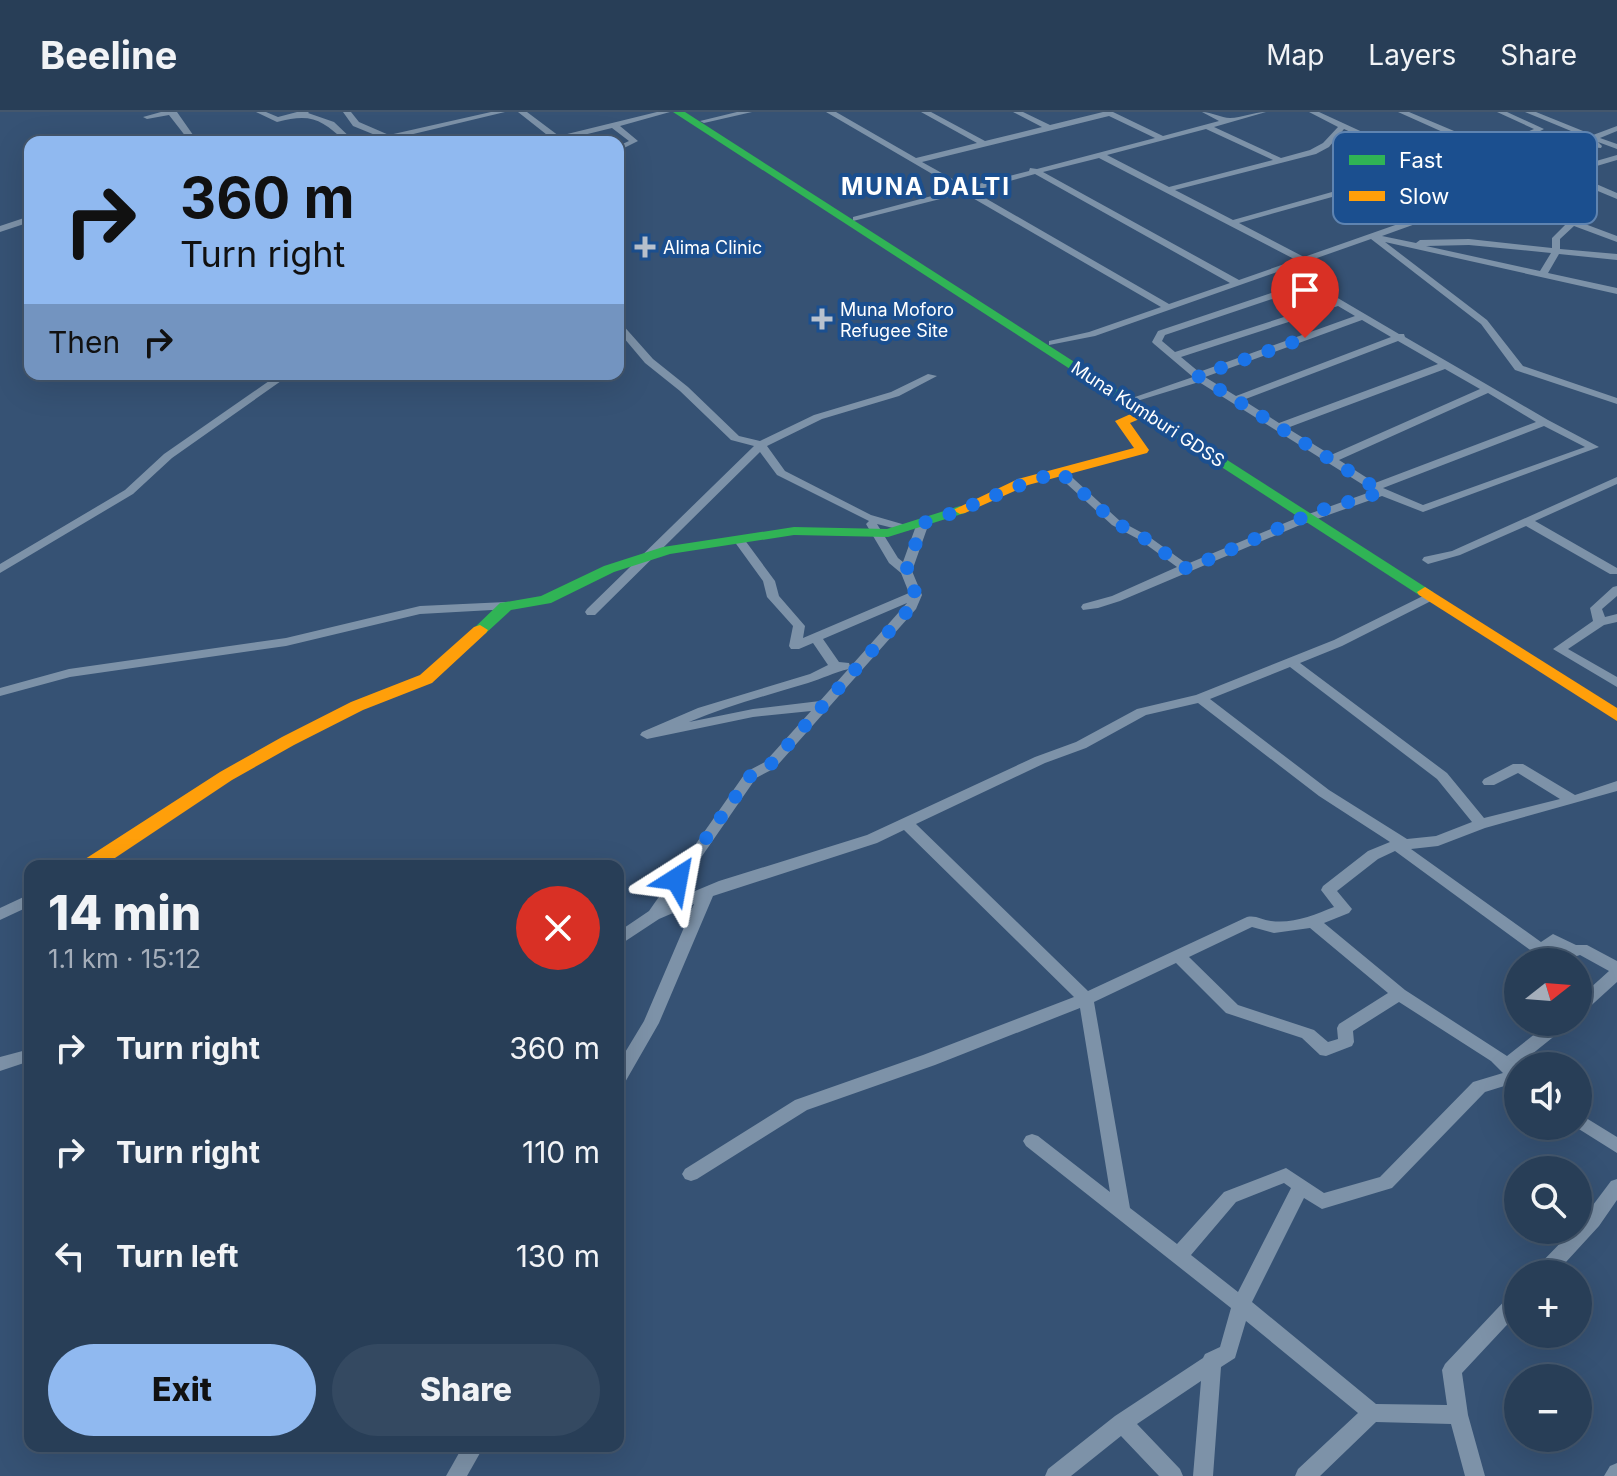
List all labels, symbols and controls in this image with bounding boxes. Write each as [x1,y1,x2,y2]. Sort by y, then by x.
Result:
text: Beeline [40,32,177,78]
text: Map [1266,38,1324,72]
text: Layers [1368,38,1456,72]
text: Share [1500,38,1577,72]
legend [1333,132,1597,224]
text: Fast [1399,147,1443,173]
text: 360 m [180,164,355,232]
icon: right [48,168,152,272]
district label: MUNA DALTI [841,172,1011,201]
text: Slow [1399,183,1449,209]
text: Turn right [180,232,345,276]
marker: Alima Clinic [634,236,656,258]
place label: Alima Clinic [663,237,762,258]
pin [1271,256,1339,338]
icon: arrive [1283,268,1327,312]
place label: Muna Moforo Refugee Site [840,299,954,341]
marker: Muna Moforo Refugee Site [811,308,833,330]
icon: right [136,320,180,364]
text: Then [48,324,120,360]
street label: Muna Kumburi GDSS [1068,357,1228,471]
position arrow [635,837,719,921]
text: 14 min [48,883,201,942]
button: close [516,886,600,970]
text: 1.1 km · 15:12 [48,943,201,974]
north arrow [1504,948,1592,1036]
map controls [1504,948,1592,1452]
icon: right [48,1026,92,1070]
text: Turn right [116,1030,260,1066]
text: 360 m [509,1030,600,1066]
button: sound [1504,1052,1592,1140]
icon: right [48,1130,92,1174]
text: Turn right [116,1134,260,1170]
text: 110 m [522,1134,600,1170]
button: search [1504,1156,1592,1244]
icon: left [48,1234,92,1278]
text: Turn left [116,1238,238,1274]
text: 130 m [516,1238,600,1274]
button: + [1504,1260,1592,1348]
button: Exit [48,1344,316,1436]
button: Share [332,1344,600,1436]
button: − [1504,1364,1592,1452]

